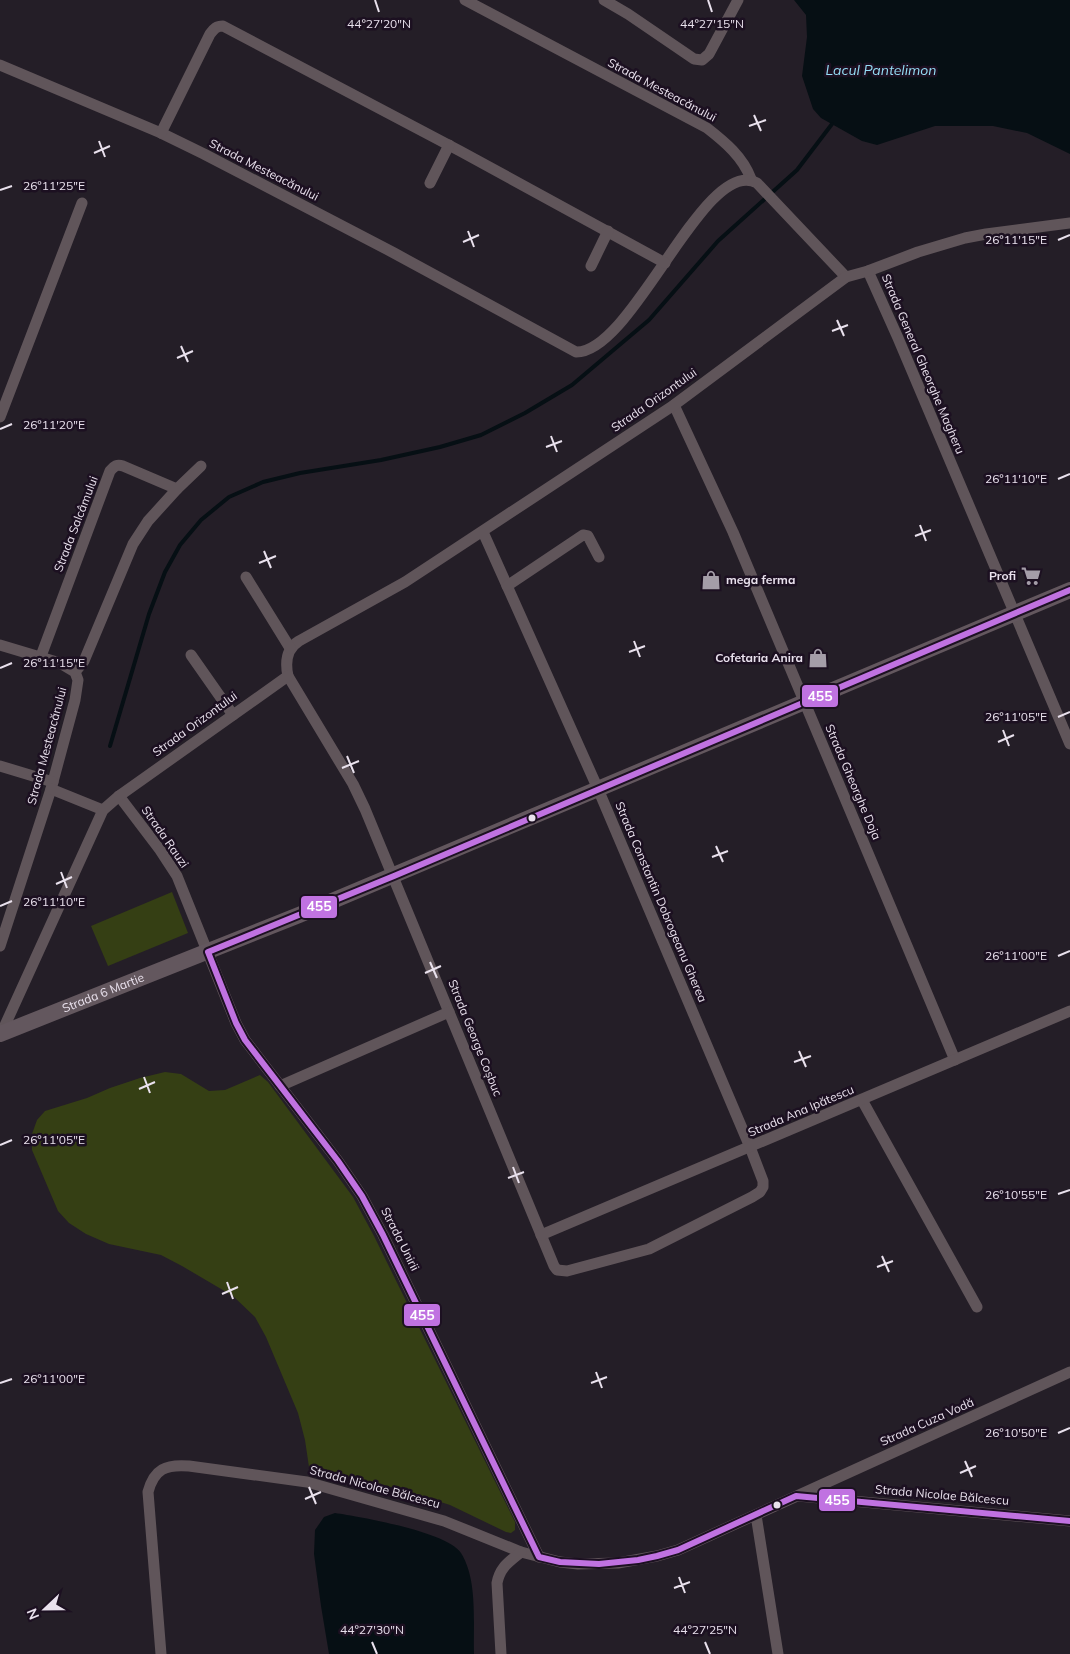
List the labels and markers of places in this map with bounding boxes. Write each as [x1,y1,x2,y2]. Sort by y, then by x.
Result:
supermarket icon: Profi [1020,565,1042,587]
place label: Profi [989,568,1016,583]
shop icon: mega ferma [700,569,722,591]
place label: mega ferma [726,572,795,587]
shop icon: Cofetaria Anira [807,647,829,669]
place label: Cofetaria Anira [715,650,803,665]
unlabelled marker [527,813,537,823]
unlabelled marker [772,1500,782,1510]

